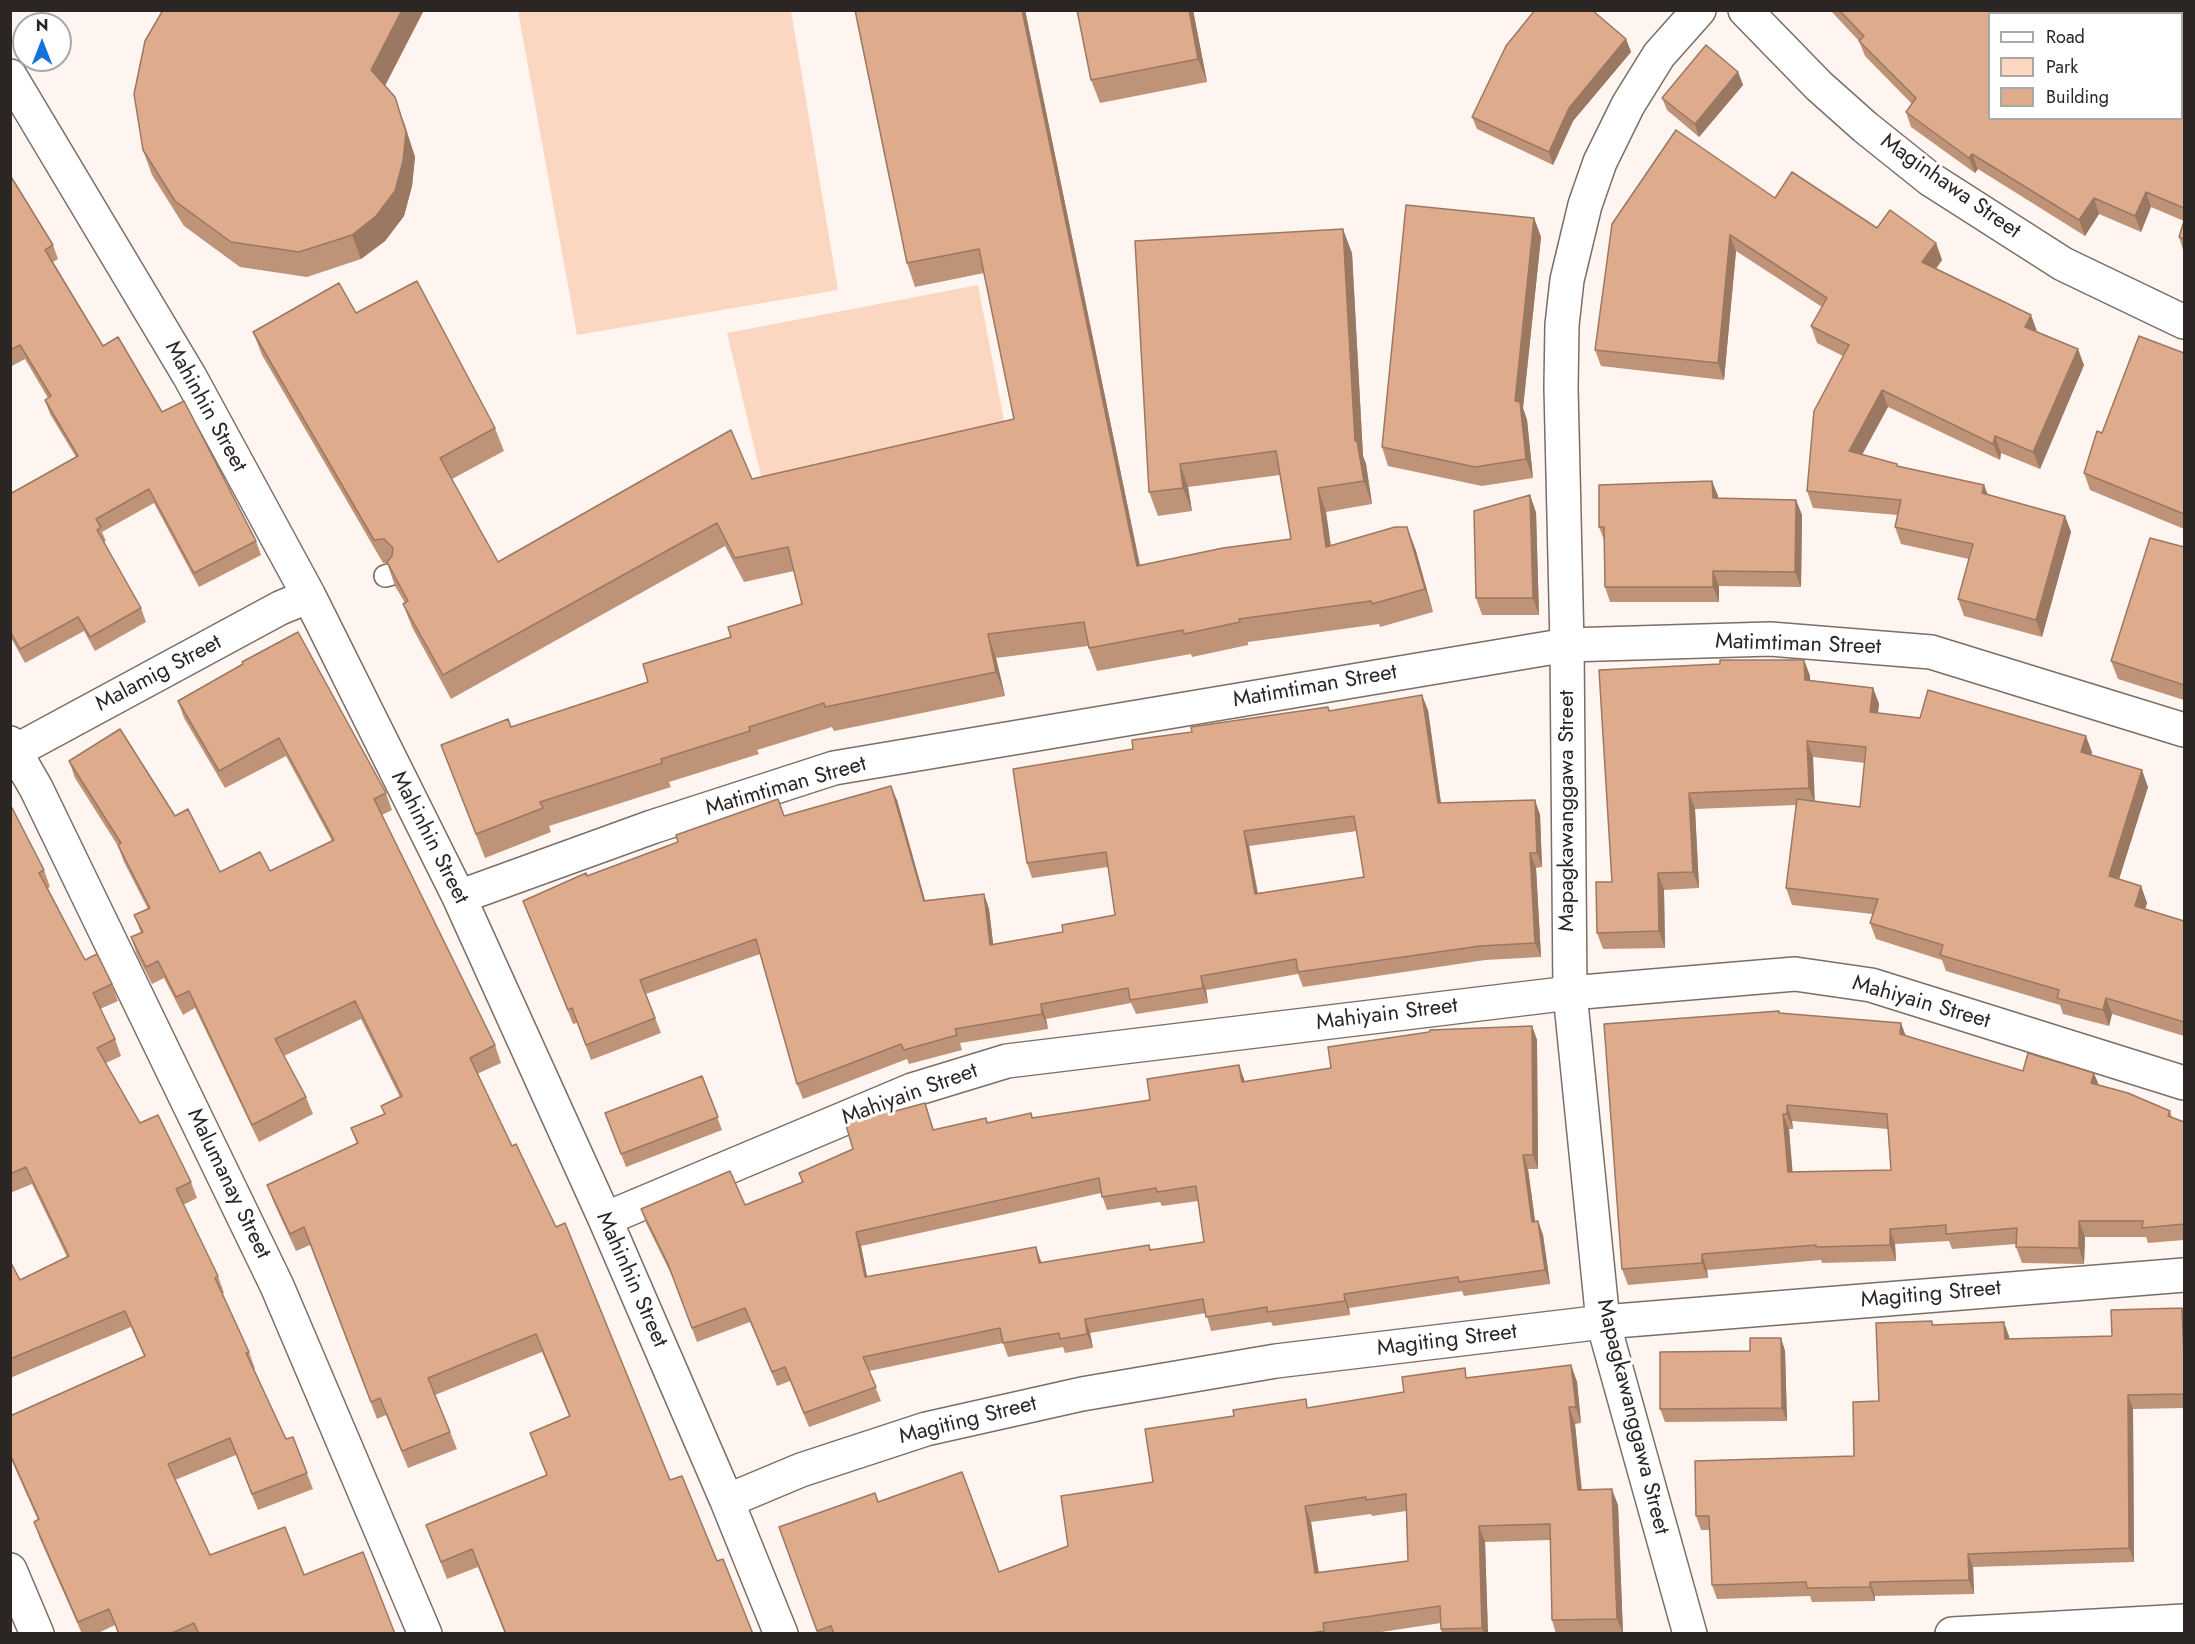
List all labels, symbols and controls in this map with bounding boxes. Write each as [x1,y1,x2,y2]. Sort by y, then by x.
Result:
north arrow [12,12,72,72]
legend [1988,12,2183,120]
text: N [36,14,48,37]
text: Road [2046,24,2085,50]
text: Park [2046,54,2078,80]
text: Building [2046,84,2109,110]
street label: Maginhawa Street [1875,129,2025,245]
street label: Mahinhin Street [158,337,252,477]
street label: Matimtiman Street [1715,629,1881,661]
street label: Malamig Street [92,630,226,718]
street label: Matimtiman Street [1231,660,1399,714]
street label: Mapagkawanggawa Street [1555,690,1581,932]
street label: Matimtiman Street [703,751,869,823]
street label: Mahinhin Street [384,767,474,909]
street label: Mahiyain Street [1849,971,1993,1035]
street label: Mahiyain Street [1315,993,1459,1037]
street label: Mahiyain Street [839,1058,981,1132]
street label: Malumanay Street [180,1105,276,1263]
street label: Mahinhin Street [589,1208,673,1352]
street label: Magiting Street [1860,1276,2002,1314]
street label: Mapagkawanggawa Street [1590,1297,1674,1537]
street label: Magiting Street [1375,1319,1519,1363]
street label: Magiting Street [896,1391,1040,1451]

